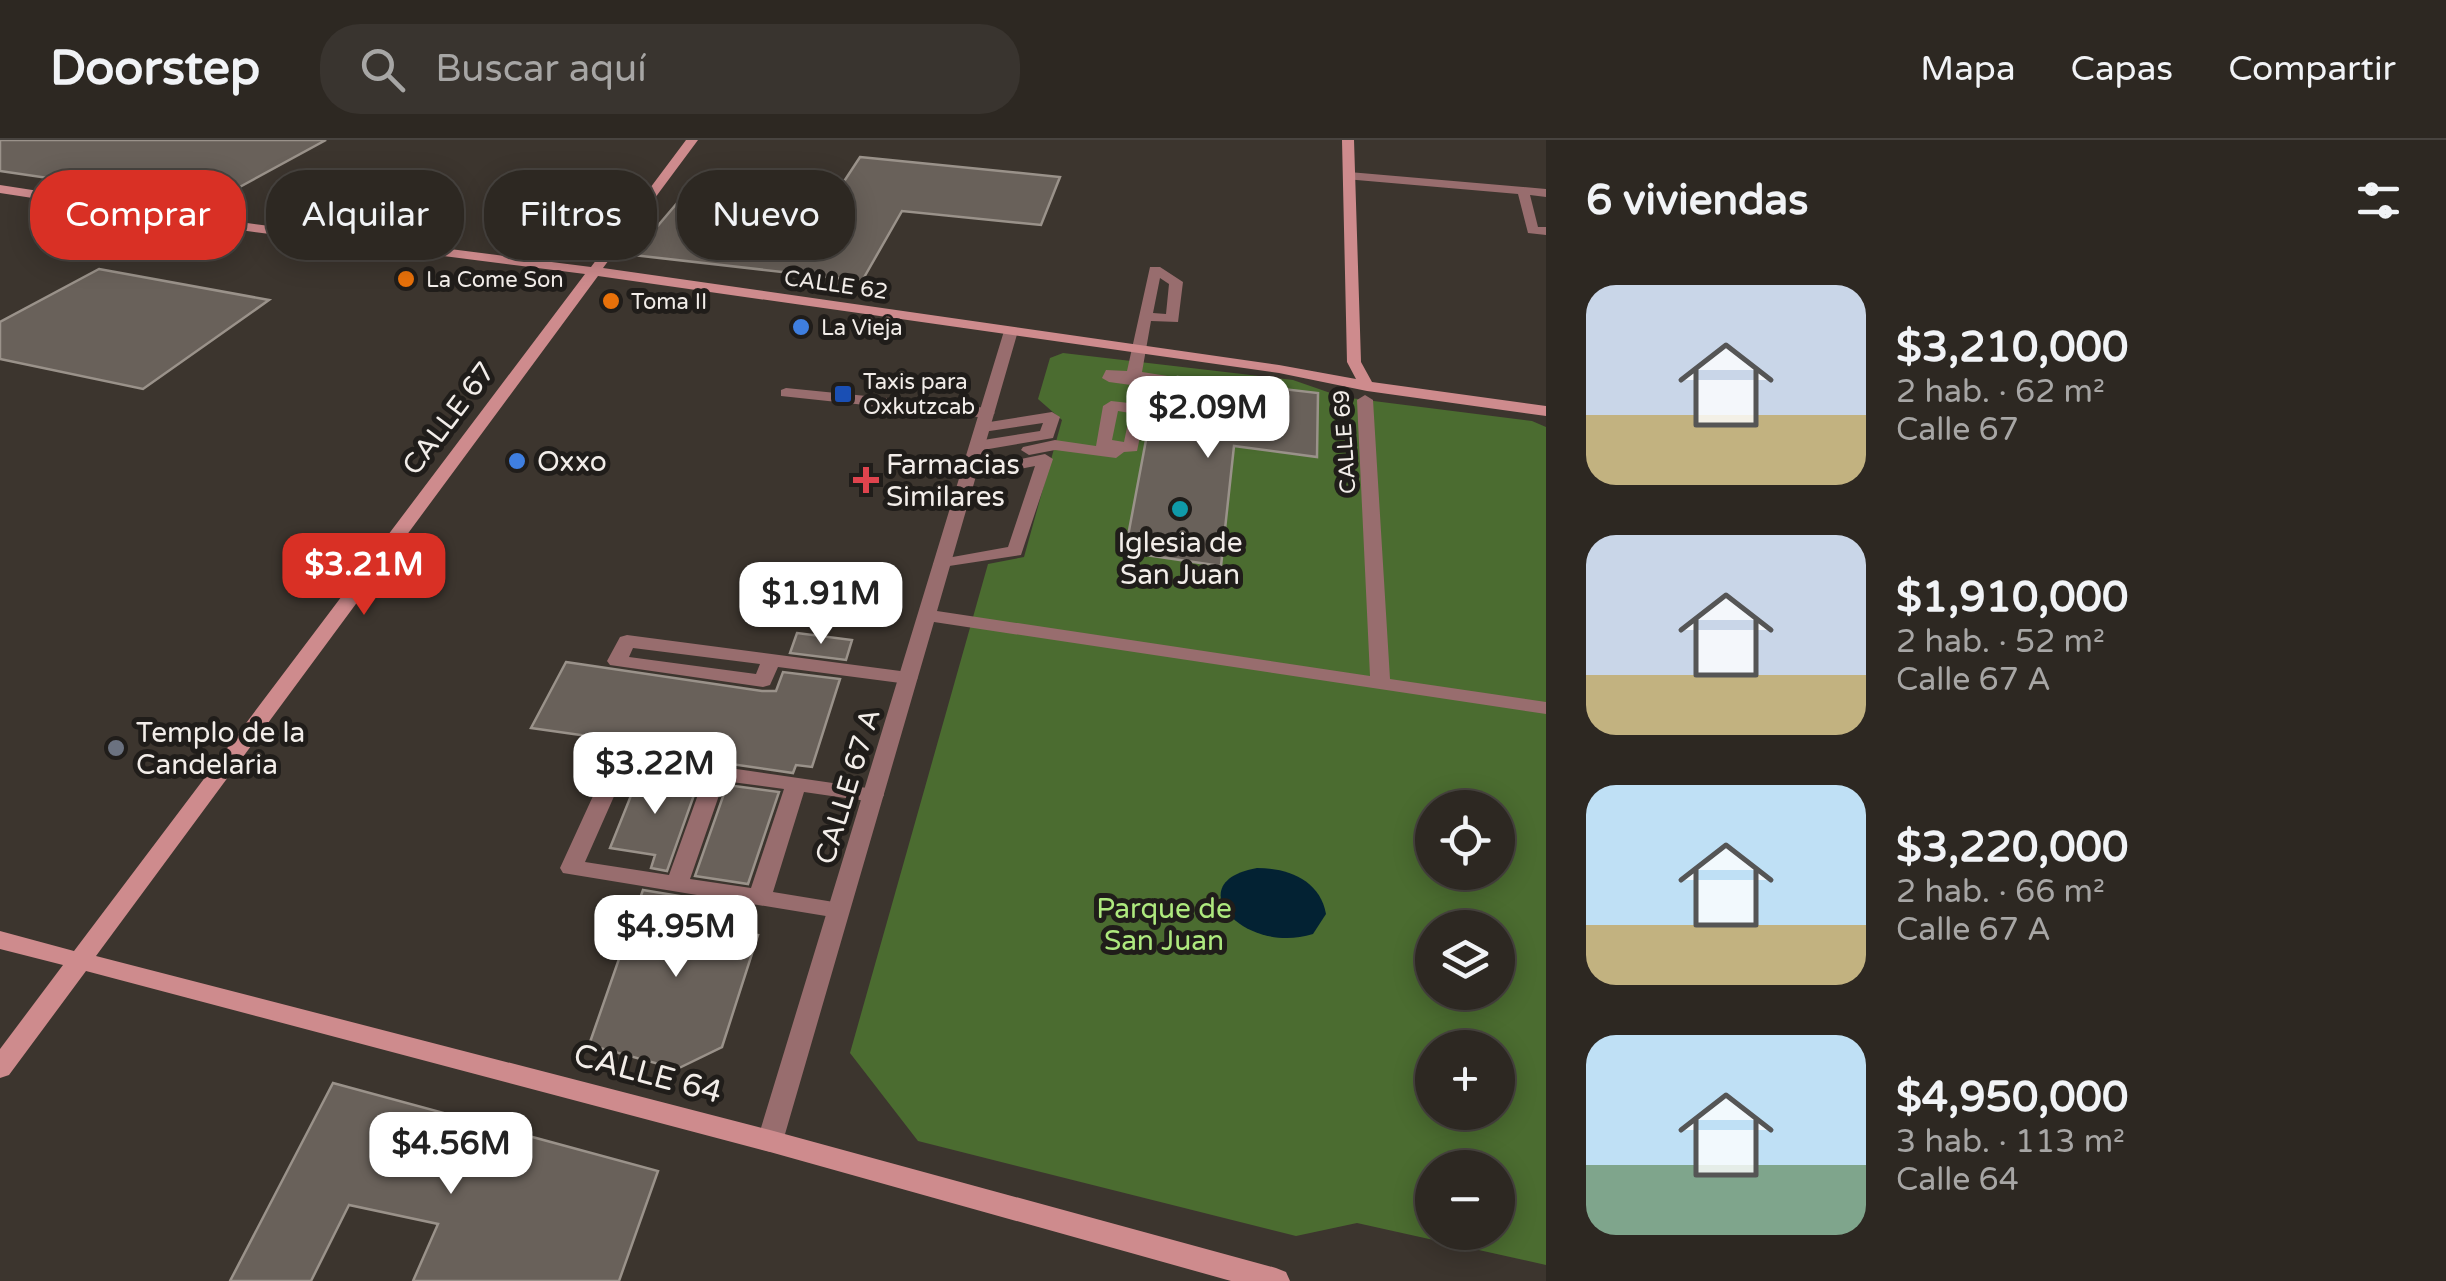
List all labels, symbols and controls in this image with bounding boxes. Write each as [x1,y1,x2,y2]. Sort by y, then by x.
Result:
search box [320,24,1020,114]
text: Doorstep [50,40,260,98]
icon: search [355,42,410,97]
text: Buscar aquí [435,46,647,92]
text: Mapa [1920,48,2016,90]
text: Capas [2071,48,2173,90]
text: Compartir [2228,48,2396,90]
chip: Comprar [30,170,246,260]
chip: Alquilar [266,170,464,260]
chip: Filtros [484,170,657,260]
chip: Nuevo [677,170,855,260]
icon: filters [2351,173,2406,228]
text: 6 viviendas [1586,175,1808,226]
street label: CALLE 62 [782,265,889,305]
place label: La Come Son [426,267,564,293]
marker: La Come Son [395,268,417,290]
place label: Toma II [631,289,707,315]
marker: Toma II [600,290,622,312]
place label: La Vieja [821,315,903,341]
marker: La Vieja [790,316,812,338]
text: $3,210,000 [1896,322,2128,373]
icon: home [1666,325,1786,445]
street label: CALLE 67 [395,355,502,482]
place label: Taxis para Oxkutzcab [863,369,975,420]
text: 2 hab. · 62 m² [1896,373,2105,411]
pin: $2.09M [1127,376,1289,461]
marker: Taxis para Oxkutzcab [832,383,854,405]
text: $2.09M [1148,389,1268,427]
street label: CALLE 69 [1328,389,1362,495]
text: Calle 67 [1896,411,2019,449]
place label: Oxxo [537,445,607,479]
place label: Farmacias Similares [886,448,1020,514]
marker: Oxxo [506,450,528,472]
marker: Farmacias Similares [855,469,877,491]
marker: Iglesia de San Juan [1169,498,1191,520]
place label: Iglesia de San Juan [1117,526,1243,592]
pin: $3.21M [283,533,445,618]
text: $3.21M [304,546,424,584]
pin: $1.91M [740,562,902,647]
text: $1,910,000 [1896,572,2128,623]
text: $1.91M [761,575,881,613]
icon: home [1666,575,1786,695]
text: 2 hab. · 52 m² [1896,623,2105,661]
text: Calle 67 A [1896,661,2051,699]
street label: CALLE 67 A [808,704,888,868]
place label: Templo de la Candelaria [136,716,305,782]
pin: $3.22M [574,732,736,817]
marker: Templo de la Candelaria [105,737,127,759]
text: $3.22M [595,745,715,783]
map controls [1415,790,1515,1250]
button: locate [1415,790,1515,890]
text: $3,220,000 [1896,822,2128,873]
icon: home [1666,825,1786,945]
text: 2 hab. · 66 m² [1896,873,2105,911]
park label: Parque de San Juan [1096,892,1232,958]
pin: $4.95M [595,895,757,980]
text: $4.95M [616,908,736,946]
button: layers [1415,910,1515,1010]
text: Calle 67 A [1896,911,2051,949]
button: + [1415,1030,1515,1130]
street label: CALLE 64 [569,1036,726,1112]
text: $4,950,000 [1896,1072,2128,1123]
icon: home [1666,1075,1786,1195]
pin: $4.56M [370,1112,532,1197]
text: 3 hab. · 113 m² [1896,1123,2125,1161]
text: $4.56M [391,1125,511,1163]
button: − [1415,1150,1515,1250]
text: Calle 64 [1896,1161,2019,1199]

